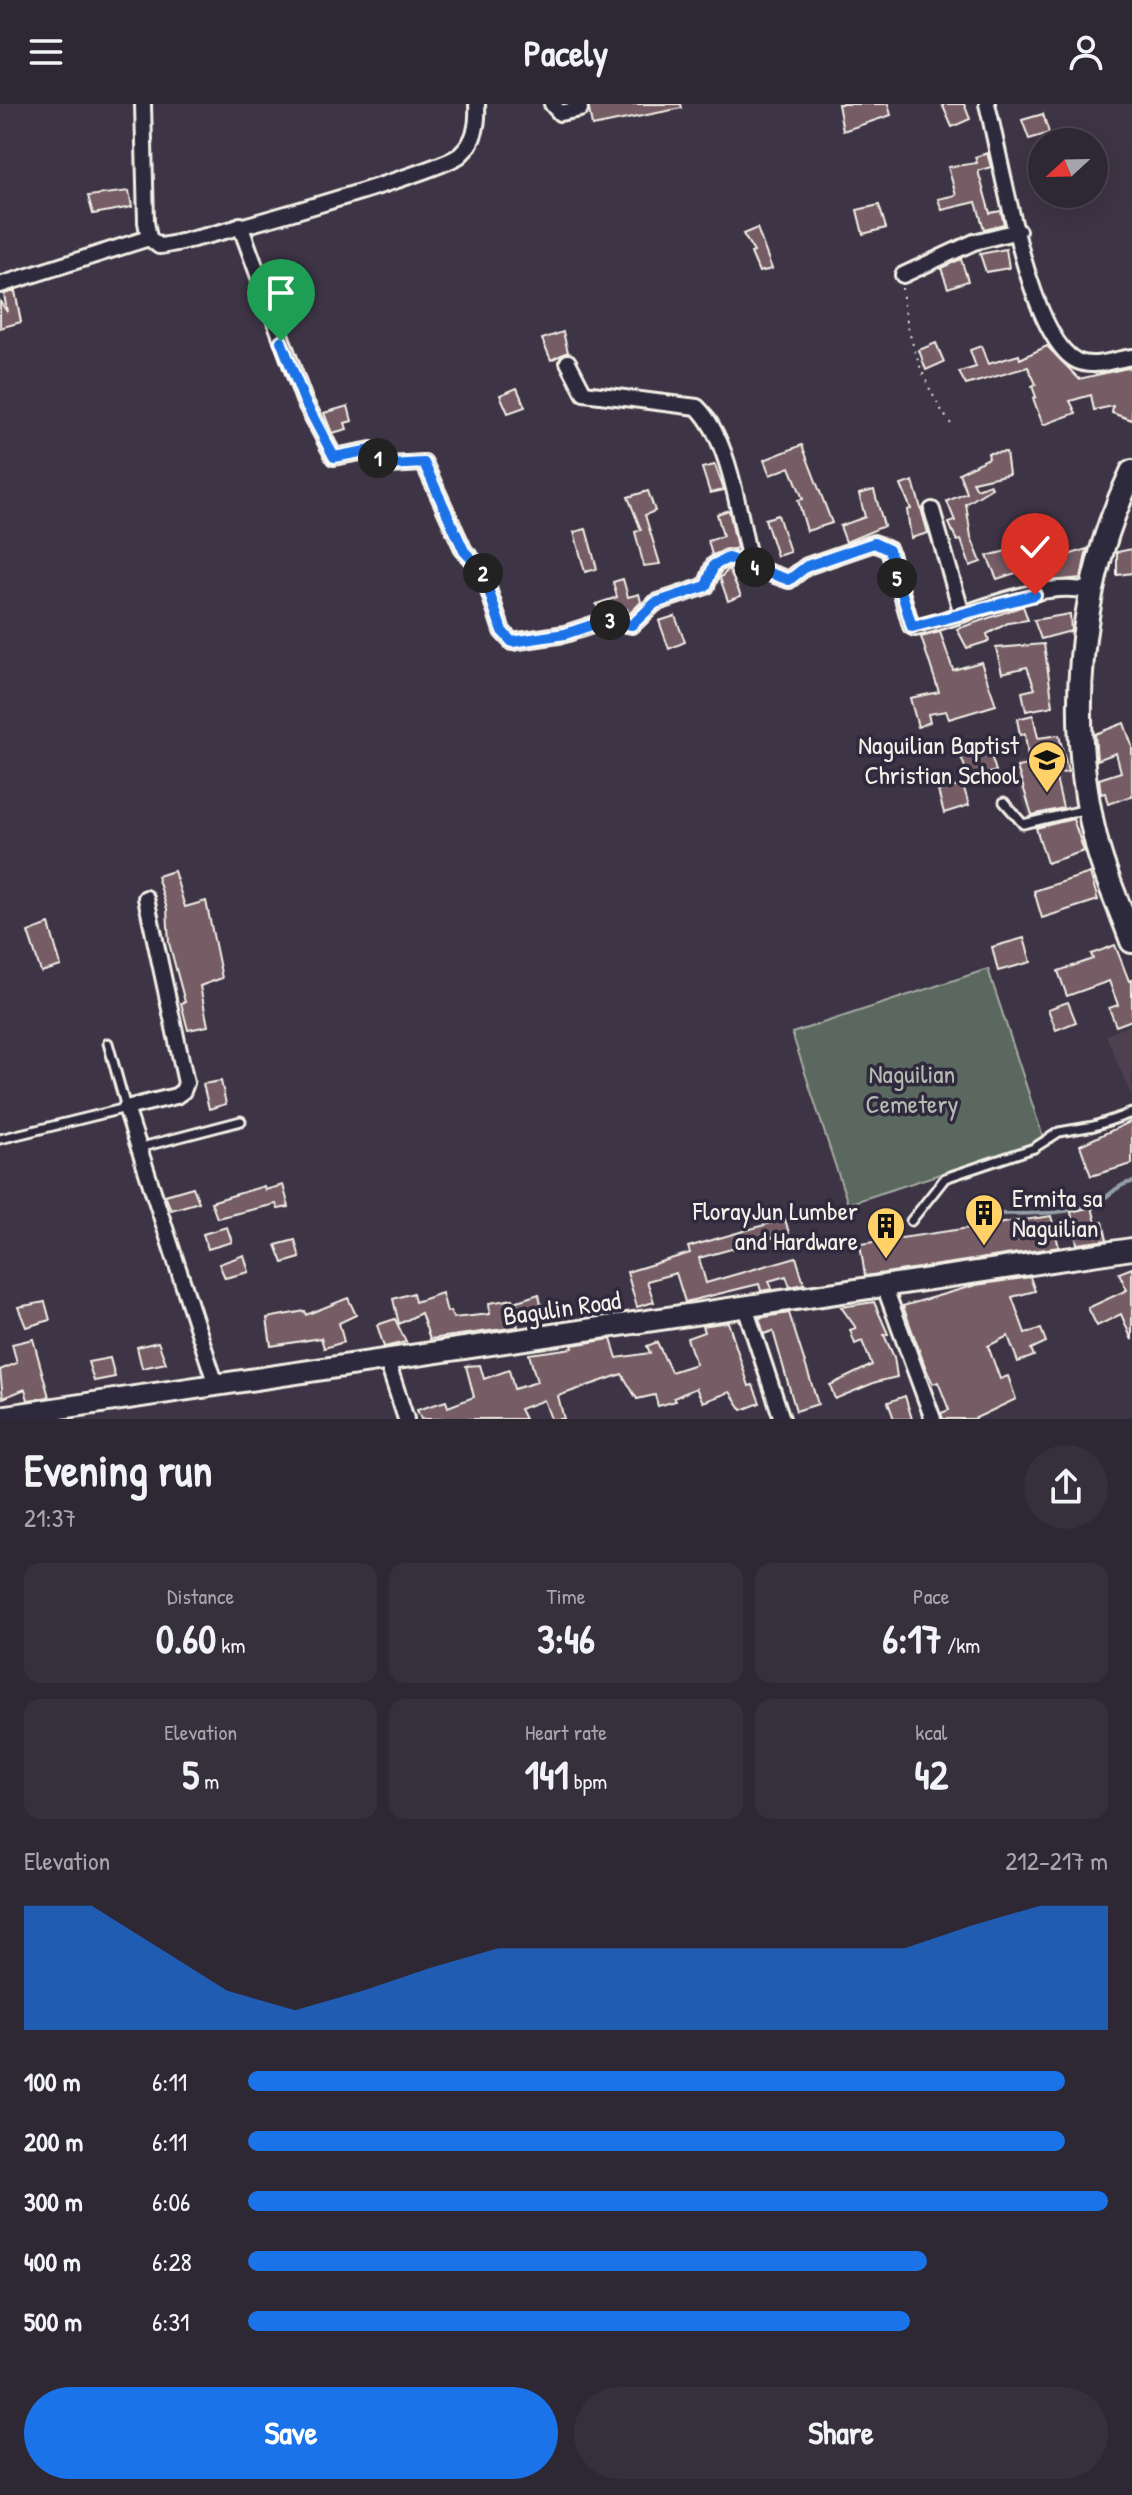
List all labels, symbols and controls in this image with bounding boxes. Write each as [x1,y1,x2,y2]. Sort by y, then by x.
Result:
text: Pacely [524,28,608,77]
icon: menu [24,30,68,74]
icon: person [1064,30,1108,74]
north arrow [1028,128,1108,208]
map controls [1028,128,1108,208]
pin [247,259,315,341]
icon: arrive [259,271,303,315]
pin: 1 [358,438,398,478]
text: 1 [374,443,382,473]
pin [1001,513,1069,595]
icon: check [1013,525,1057,569]
pin: 4 [735,547,775,587]
text: 4 [751,552,759,582]
pin: 2 [463,553,503,593]
text: 2 [478,558,488,588]
pin: 5 [877,558,917,598]
text: 5 [892,563,902,593]
pin: 3 [590,600,630,640]
text: 3 [605,605,615,635]
place label: Naguilian Baptist Christian School [858,727,1020,792]
school or university icon: Naguilian Baptist Christian School [1026,739,1068,794]
park label: Naguilian Cemetery [866,1056,958,1121]
place label: Ermita sa Naguilian [1012,1180,1102,1245]
building icon: Ermita sa Naguilian [963,1192,1005,1247]
place label: FlorayJun Lumber and Hardware [692,1193,858,1258]
building icon: FlorayJun Lumber and Hardware [865,1205,907,1260]
street label: Bagulin Road [501,1282,623,1333]
text: Evening run [24,1440,212,1500]
button: share [1024,1445,1108,1529]
text: 21:37 [24,1500,76,1535]
text: Distance [167,1581,234,1611]
text: Time [547,1581,585,1611]
text: Pace [913,1581,950,1611]
text: 0.60 [156,1611,216,1665]
text: 3:46 [537,1611,595,1665]
text: 6:17 [882,1611,942,1665]
text: km [216,1630,245,1660]
text: /km [942,1630,980,1660]
text: Elevation [164,1717,237,1747]
text: Heart rate [525,1717,607,1747]
text: kcal [915,1717,947,1747]
text: 5 [182,1747,199,1801]
text: 141 [525,1747,569,1801]
text: 42 [914,1747,948,1801]
text: m [199,1766,219,1796]
text: bpm [569,1766,607,1796]
text: Elevation [24,1843,110,1878]
text: 212–217 m [1005,1843,1108,1878]
text: 100 m [24,2064,80,2099]
text: 6:11 [152,2064,187,2099]
text: 200 m [24,2124,83,2159]
text: 6:11 [152,2124,187,2159]
text: 300 m [24,2184,83,2219]
text: 6:06 [152,2184,190,2219]
text: 400 m [24,2244,81,2279]
text: 6:28 [152,2244,192,2279]
text: 500 m [24,2304,82,2339]
text: 6:31 [152,2304,190,2339]
button: Save [24,2387,558,2479]
button: Share [574,2387,1108,2479]

